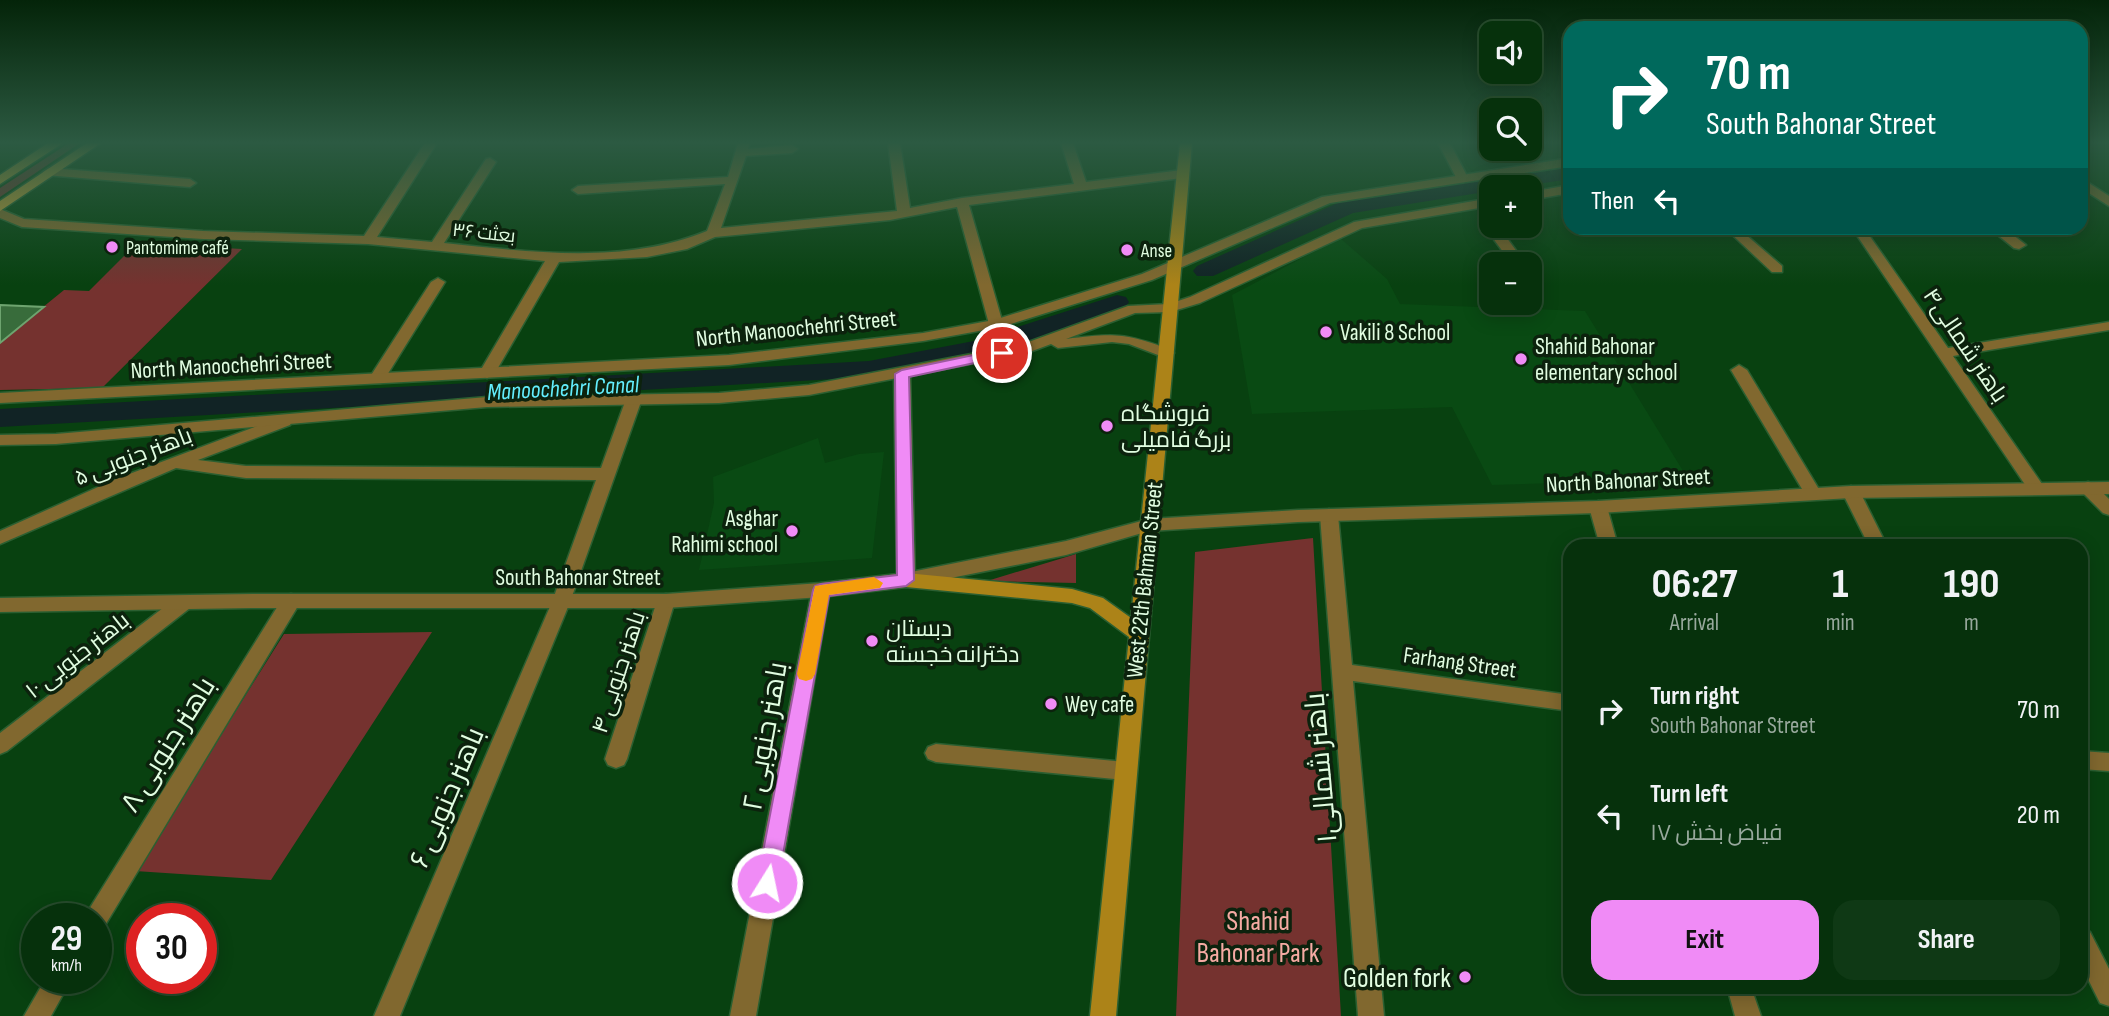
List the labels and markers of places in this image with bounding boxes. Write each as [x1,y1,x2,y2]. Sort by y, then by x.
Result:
place label: Pantomime café [126,237,229,260]
marker: Pantomime café [104,239,120,255]
place label: Anse [1140,240,1172,263]
marker: Anse [1119,242,1135,258]
place label: Vakili 8 School [1340,319,1450,347]
pin [972,323,1032,383]
marker: Vakili 8 School [1318,324,1334,340]
place label: Shahid Bahonar elementary school [1535,333,1678,387]
marker: Shahid Bahonar elementary school [1513,351,1529,367]
place label: فروشگاه بزرگ فامیلی [1121,400,1231,454]
marker: فروشگاه بزرگ فامیلی [1099,418,1115,434]
place label: Asghar Rahimi school [671,505,778,559]
marker: Asghar Rahimi school [784,523,800,539]
place label: دبستان دخترانه خجسته [886,615,1019,669]
marker: دبستان دخترانه خجسته [864,633,880,649]
place label: Wey cafe [1065,691,1134,719]
marker: Wey cafe [1043,696,1059,712]
place label: Golden fork [1343,962,1451,995]
marker: Golden fork [1457,969,1473,985]

